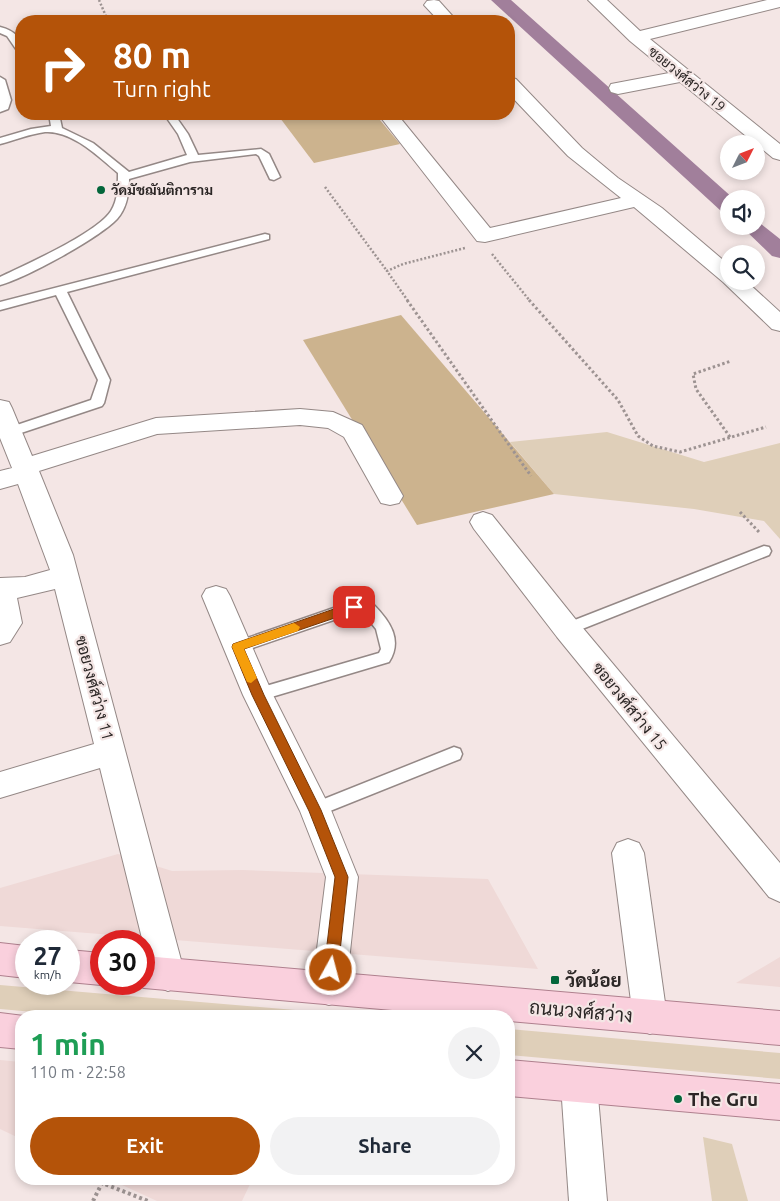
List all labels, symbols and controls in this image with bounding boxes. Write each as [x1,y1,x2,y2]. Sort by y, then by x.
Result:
icon: right [30,35,95,100]
text: 80 m [113,35,191,75]
street label: ซอยวงศ์สว่าง 19 [645,42,729,115]
text: Turn right [113,76,211,101]
north arrow [720,135,765,180]
map controls [720,135,765,290]
place label: วัดมัชฌันติการาม [111,182,213,198]
marker: วัดมัชฌันติการาม [95,184,107,196]
button: sound [720,190,765,235]
button: search [720,245,765,290]
pin [333,586,375,628]
icon: arrive [340,593,368,621]
street label: ซอยวงศ์สว่าง 11 [72,633,121,742]
street label: ซอยวงศ์สว่าง 15 [589,657,673,754]
speed limit sign: 30 [90,930,155,995]
text: 27 [33,942,62,970]
position arrow [304,943,356,995]
text: km/h [34,968,61,981]
place label: วัดน้อย [565,969,622,991]
marker: วัดน้อย [549,974,561,986]
street label: ถนนวงศ์สว่าง [528,995,634,1026]
text: 1 min [30,1027,106,1061]
button: close [448,1027,500,1079]
text: 110 m · 22:58 [30,1063,126,1081]
place label: The Gru [688,1088,758,1110]
marker: The Gru [672,1093,684,1105]
button: Exit [30,1117,260,1175]
button: Share [270,1117,500,1175]

